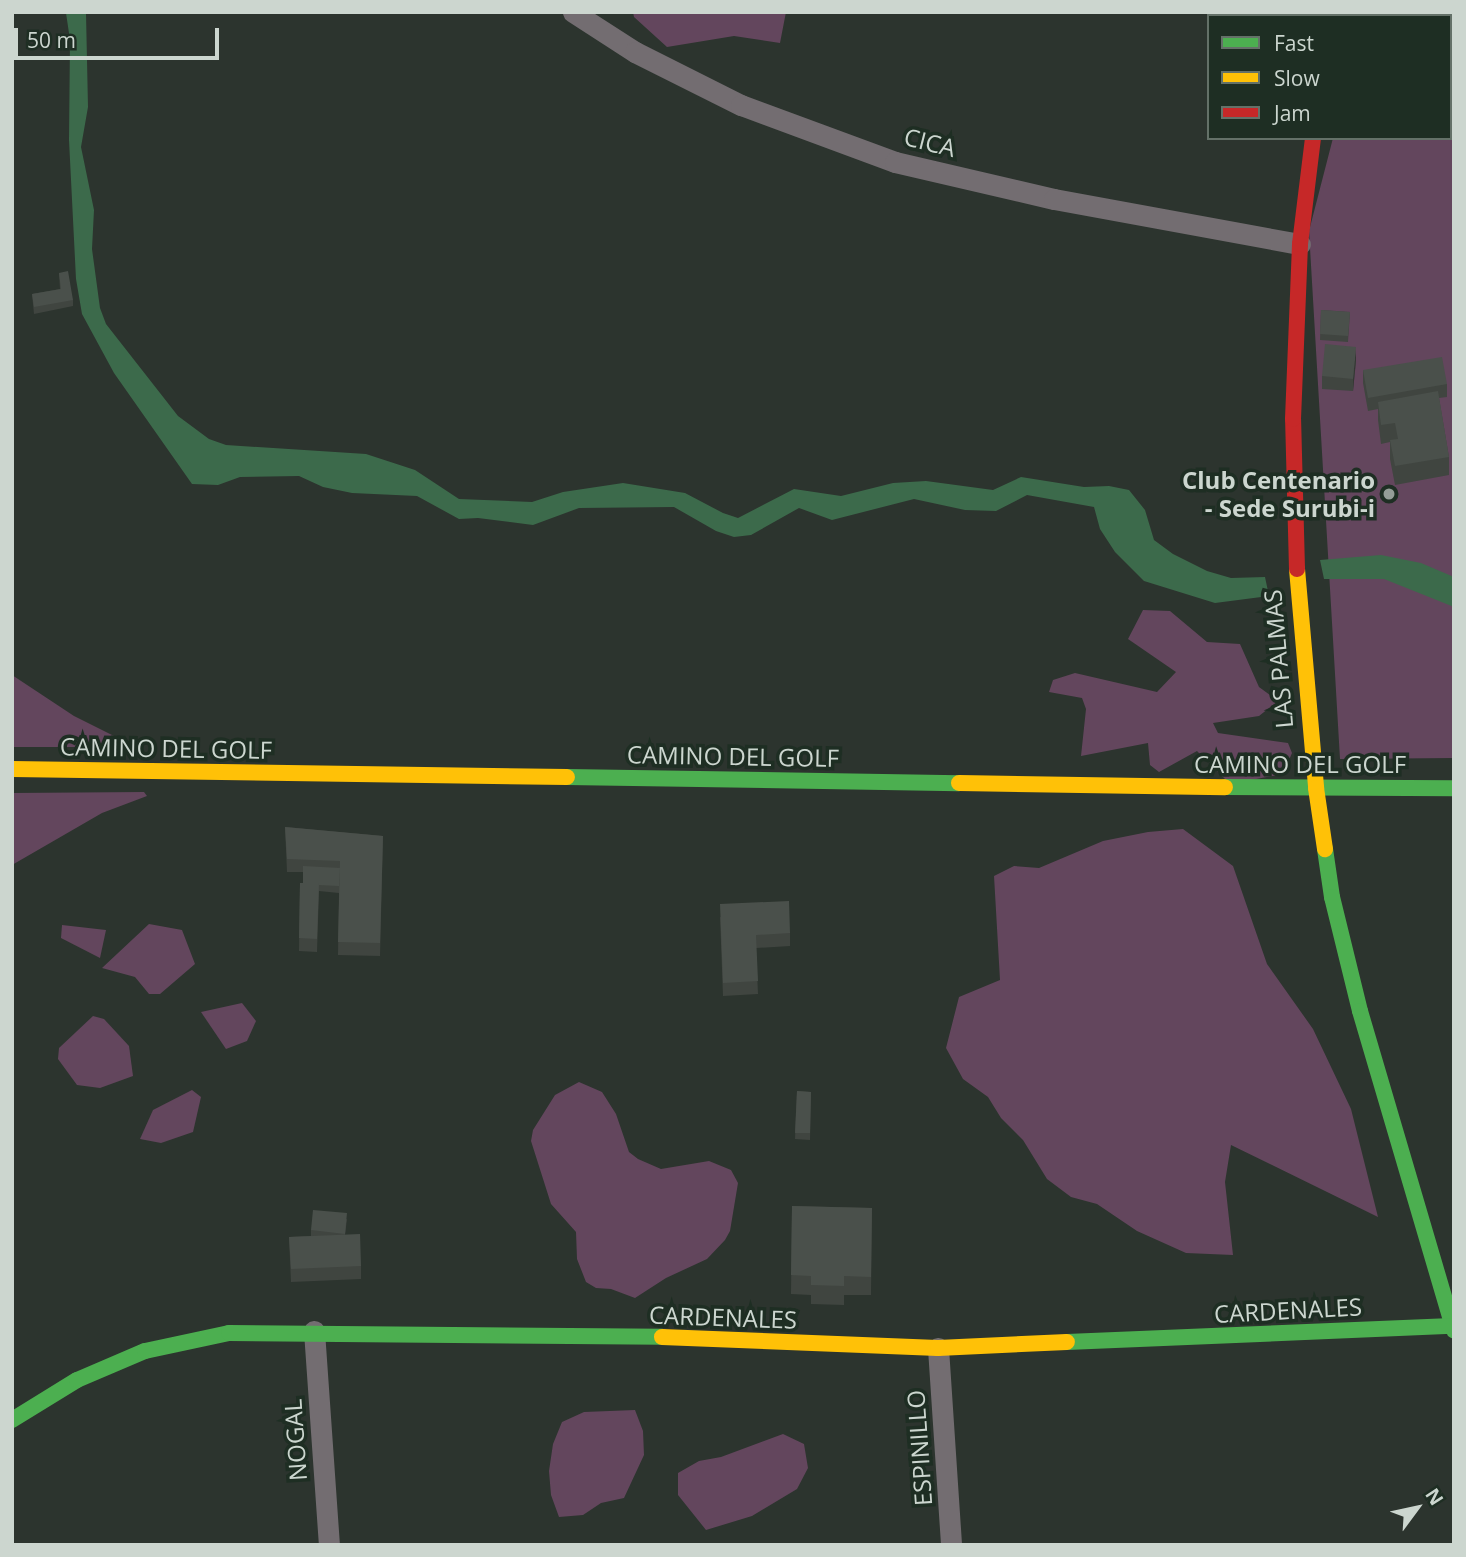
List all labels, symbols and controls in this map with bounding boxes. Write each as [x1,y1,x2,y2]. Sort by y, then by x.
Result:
scale bar [18,14,222,58]
legend [1207,14,1452,140]
text: 50 m [27,26,76,54]
text: Fast [1274,29,1314,57]
text: Slow [1274,64,1320,92]
text: Jam [1274,99,1311,127]
street label: CICA [901,122,959,162]
place label: Club Centenario - Sede Surubi-i [1182,466,1375,522]
marker: Club Centenario - Sede Surubi-i [1381,486,1397,502]
street label: LAS PALMAS [1258,588,1298,730]
street label: CAMINO DEL GOLF [60,732,272,764]
street label: CAMINO DEL GOLF [627,740,839,772]
street label: CAMINO DEL GOLF [1194,750,1406,778]
street label: CARDENALES [1213,1292,1363,1328]
street label: CARDENALES [648,1300,798,1334]
street label: ESPINILLO [901,1389,937,1507]
street label: NOGAL [278,1398,312,1482]
north arrow [1382,1473,1452,1543]
text: N [1419,1483,1450,1510]

